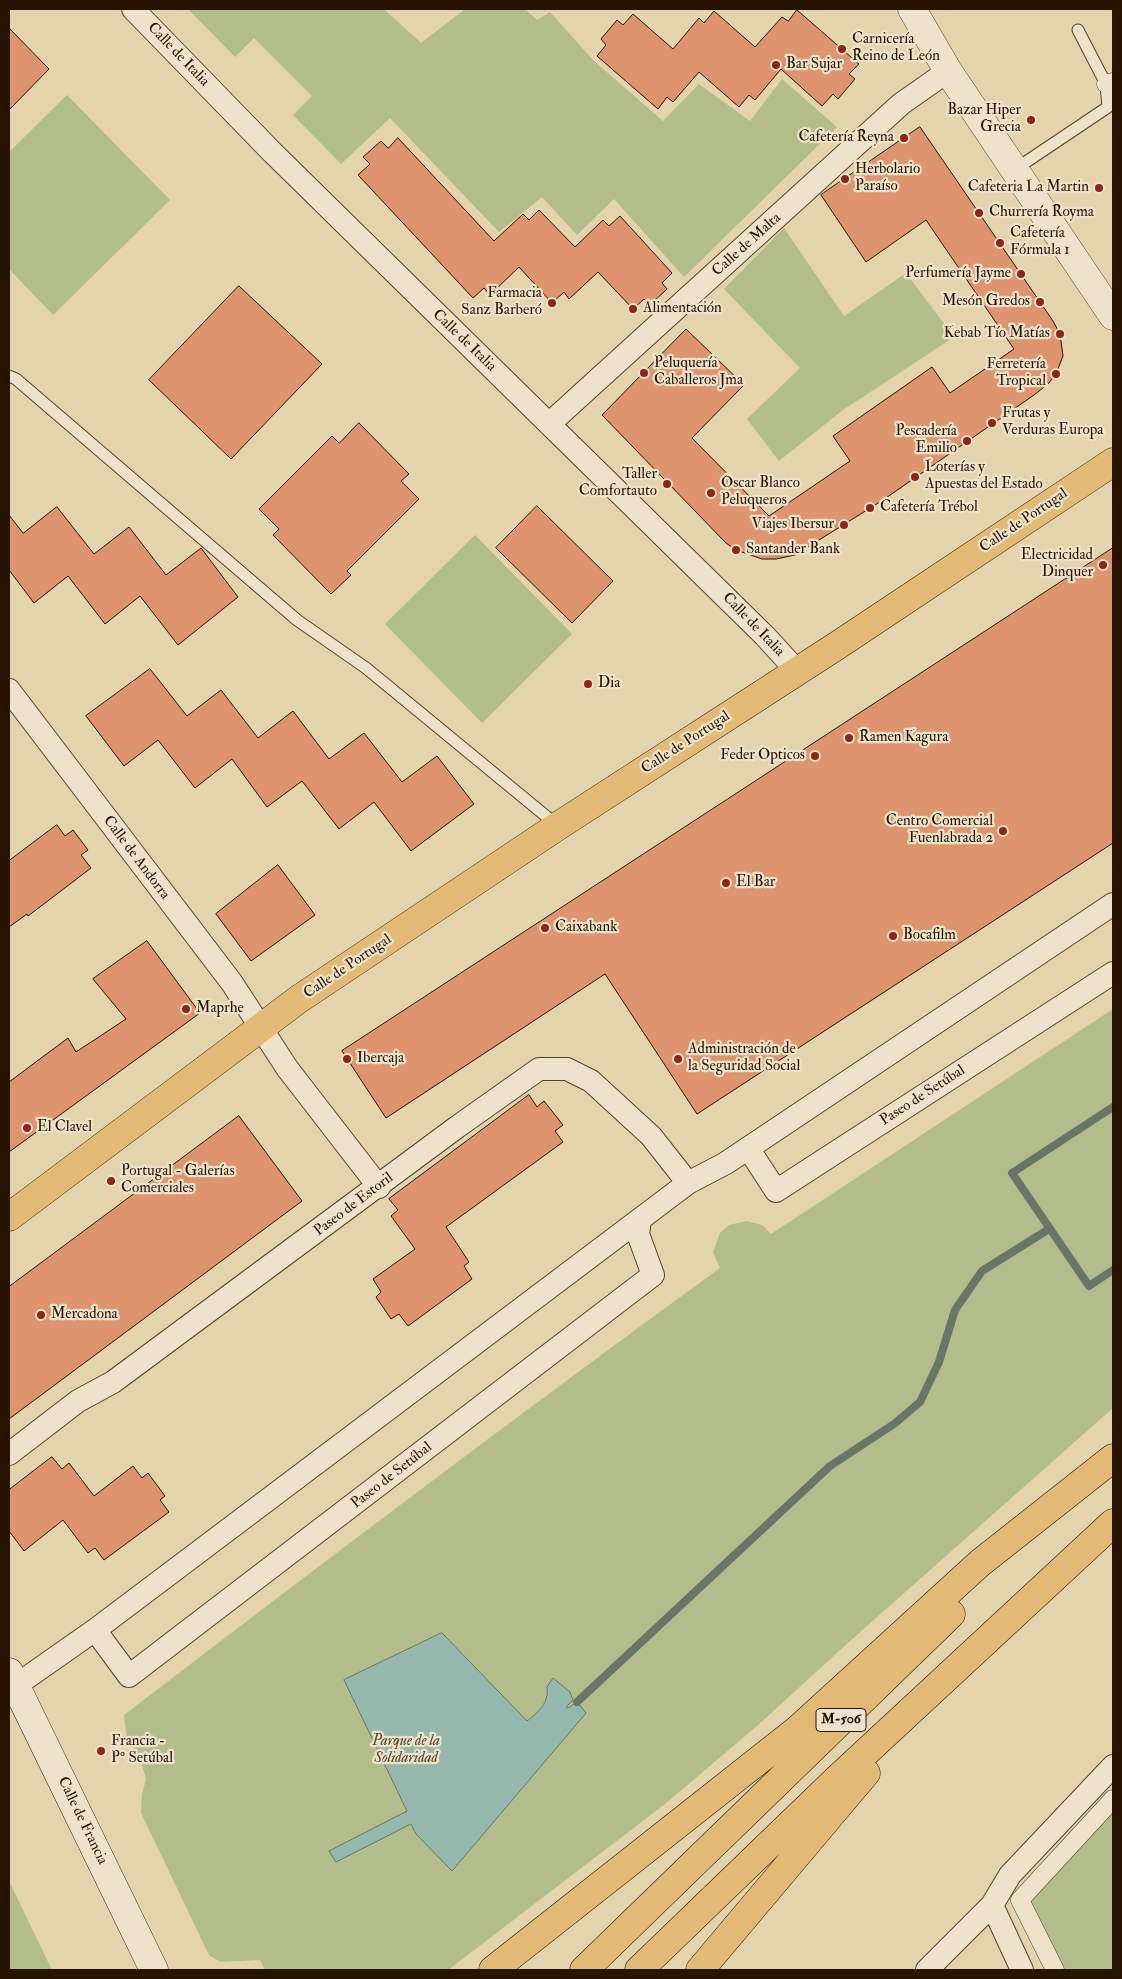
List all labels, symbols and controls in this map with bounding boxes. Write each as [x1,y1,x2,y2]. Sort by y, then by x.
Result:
street label: Calle de Italia [143,19,213,91]
place label: Carnicería Reino de León [852,31,940,66]
marker: Carnicería Reino de León [836,43,848,55]
place label: Bar Sujar [786,56,842,74]
marker: Bar Sujar [770,59,782,71]
place label: Bazar Hiper Grecia [947,102,1021,137]
marker: Bazar Hiper Grecia [1025,114,1037,126]
place label: Cafetería Reyna [798,129,894,147]
marker: Cafetería Reyna [898,132,910,144]
place label: Herbolario Paraíso [855,161,920,196]
marker: Herbolario Paraíso [839,173,851,185]
place label: Cafeteria La Martin [968,179,1089,197]
marker: Cafeteria La Martin [1093,182,1105,194]
place label: Churrería Royma [989,204,1094,222]
marker: Churrería Royma [973,207,985,219]
street label: Calle de Malta [709,209,785,281]
place label: Cafetería Fórmula 1 [1010,225,1070,260]
marker: Cafetería Fórmula 1 [994,237,1006,249]
place label: Perfumería Jayme [905,265,1011,283]
marker: Perfumería Jayme [1015,268,1027,280]
place label: Farmacia Sanz Barberó [461,285,542,320]
place label: Mesón Gredos [942,293,1030,311]
marker: Mesón Gredos [1034,296,1046,308]
marker: Farmacia Sanz Barberó [546,297,558,309]
place label: Alimentación [643,300,722,318]
marker: Alimentación [627,303,639,315]
street label: Calle de Italia [428,306,500,376]
place label: Kebab Tío Matías [944,325,1050,343]
marker: Kebab Tío Matías [1054,328,1066,340]
place label: Peluquería Caballeros Jma [654,355,743,390]
place label: Ferretería Tropical [986,356,1046,391]
marker: Peluquería Caballeros Jma [638,367,650,379]
marker: Ferretería Tropical [1050,368,1062,380]
place label: Frutas y Verduras Europa [1002,405,1103,440]
marker: Frutas y Verduras Europa [986,417,998,429]
place label: Pescadería Emilio [896,423,957,458]
marker: Pescadería Emilio [961,435,973,447]
place label: Loterías y Apuestas del Estado [925,459,1043,494]
place label: Taller Comfortauto [579,466,657,501]
marker: Loterías y Apuestas del Estado [909,471,921,483]
place label: Oscar Blanco Peluqueros [721,475,800,510]
marker: Taller Comfortauto [661,478,673,490]
street label: Calle de Portugal [977,485,1071,557]
marker: Oscar Blanco Peluqueros [705,487,717,499]
place label: Cafetería Trébol [880,499,978,517]
marker: Cafetería Trébol [864,502,876,514]
place label: Viajes Ibersur [751,516,834,534]
marker: Viajes Ibersur [838,519,850,531]
place label: Santander Bank [746,541,840,559]
marker: Santander Bank [730,544,742,556]
place label: Electricidad Dinquer [1021,547,1093,582]
marker: Electricidad Dinquer [1097,559,1109,571]
street label: Calle de Italia [718,589,788,661]
place label: Dia [598,675,620,693]
marker: Dia [582,678,594,690]
street label: Calle de Portugal [638,708,734,778]
place label: Ramen Kagura [859,729,948,747]
marker: Ramen Kagura [843,732,855,744]
place label: Feder Opticos [720,747,805,765]
marker: Feder Opticos [809,750,821,762]
street label: Calle de Andorra [99,813,173,903]
place label: Centro Comercial Fuenlabrada 2 [886,813,993,848]
marker: Centro Comercial Fuenlabrada 2 [997,825,1009,837]
place label: El Bar [736,874,775,892]
marker: El Bar [720,877,732,889]
place label: Caixabank [555,919,617,937]
marker: Caixabank [539,922,551,934]
place label: Bocafilm [903,927,956,945]
marker: Bocafilm [887,930,899,942]
street label: Calle de Portugal [301,931,395,1003]
place label: Maprhe [196,1000,244,1018]
marker: Maprhe [180,1003,192,1015]
place label: Administración de la Seguridad Social [688,1041,800,1076]
place label: Ibercaja [357,1050,404,1068]
marker: Ibercaja [341,1053,353,1065]
marker: Administración de la Seguridad Social [672,1053,684,1065]
street label: Paseo de Setúbal [877,1062,969,1130]
place label: El Clavel [37,1119,92,1137]
marker: El Clavel [21,1122,33,1134]
place label: Portugal - Galerías Comerciales [121,1163,235,1198]
street label: Paseo de Estoril [311,1169,397,1241]
marker: Portugal - Galerías Comerciales [105,1175,117,1187]
place label: Mercadona [51,1306,118,1324]
marker: Mercadona [35,1309,47,1321]
street label: Paseo de Setúbal [348,1439,436,1513]
road number: M-506 [816,1708,866,1732]
place label: Francia - Pº Setúbal [111,1733,173,1768]
park label: Parque de la Solidaridad [372,1733,440,1768]
marker: Francia - Pº Setúbal [95,1745,107,1757]
street label: Calle de Francia [53,1774,111,1868]

